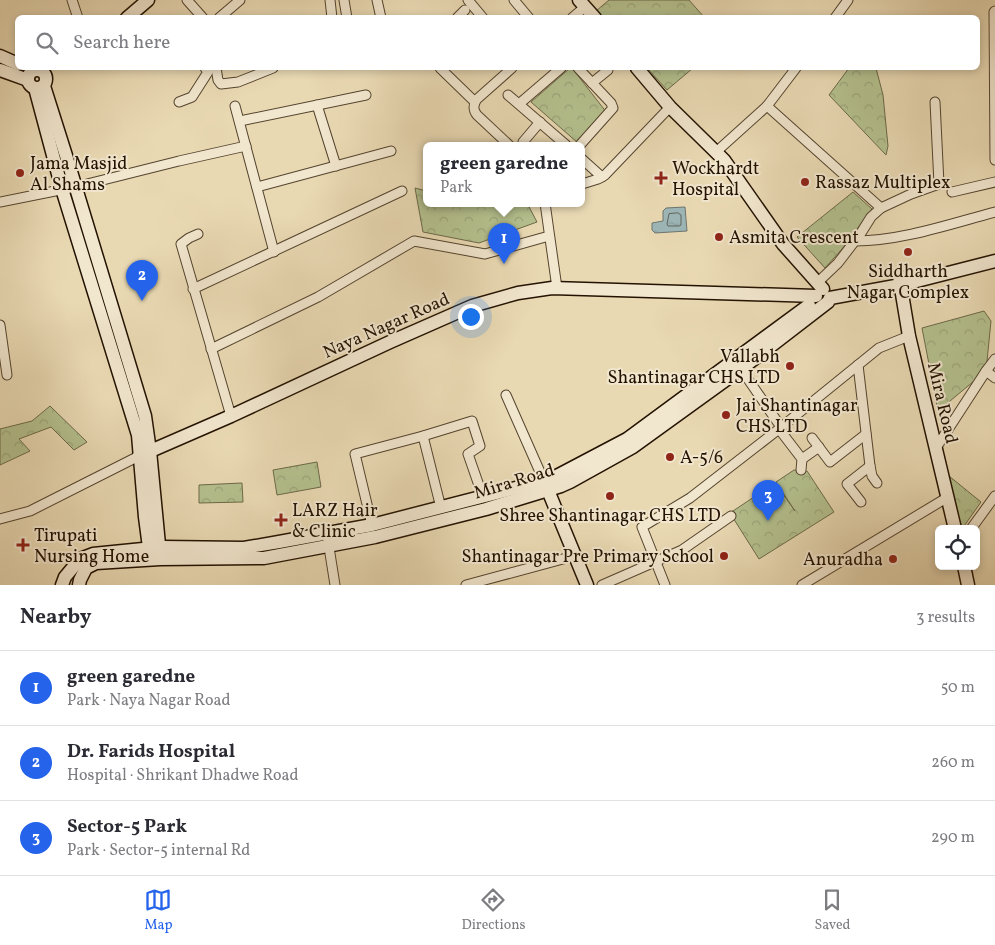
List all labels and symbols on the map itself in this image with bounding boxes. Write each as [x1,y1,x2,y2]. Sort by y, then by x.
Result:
place label: Jama Masjid Al Shams [30,152,127,198]
place label: Wockhardt Hospital [672,157,759,203]
marker: Jama Masjid Al Shams [14,167,26,179]
marker: Wockhardt Hospital [654,171,668,185]
place label: Rassaz Multiplex [815,171,950,196]
marker: Rassaz Multiplex [799,176,811,188]
pin: 1 [488,223,520,264]
place label: Asmita Crescent [729,226,859,251]
marker: Asmita Crescent [713,231,725,243]
marker: Siddharth Nagar Complex [902,246,914,258]
pin: 2 [126,260,158,301]
place label: Siddharth Nagar Complex [847,260,969,306]
street label: Naya Nagar Road [319,287,454,366]
your location [458,304,484,330]
place label: Vallabh Shantinagar CHS LTD [607,345,780,391]
marker: Vallabh Shantinagar CHS LTD [784,360,796,372]
street label: Mira Road [920,360,963,447]
place label: Jai Shantinagar CHS LTD [736,394,858,440]
marker: Jai Shantinagar CHS LTD [720,409,732,421]
place label: A-5/6 [680,446,723,471]
marker: A-5/6 [664,451,676,463]
street label: Mira Road [471,458,558,507]
pin: 3 [752,480,784,521]
marker: Shree Shantinagar CHS LTD [604,490,616,502]
place label: LARZ Hair & Clinic [292,499,378,545]
place label: Shree Shantinagar CHS LTD [499,504,721,529]
marker: LARZ Hair & Clinic [274,513,288,527]
place label: Tirupati Nursing Home [34,524,149,570]
marker: Tirupati Nursing Home [16,538,30,552]
place label: Shantinagar Pre Primary School [461,545,714,570]
place label: Anuradha [803,548,883,573]
marker: Shantinagar Pre Primary School [718,550,730,562]
marker: Anuradha [887,553,899,565]

